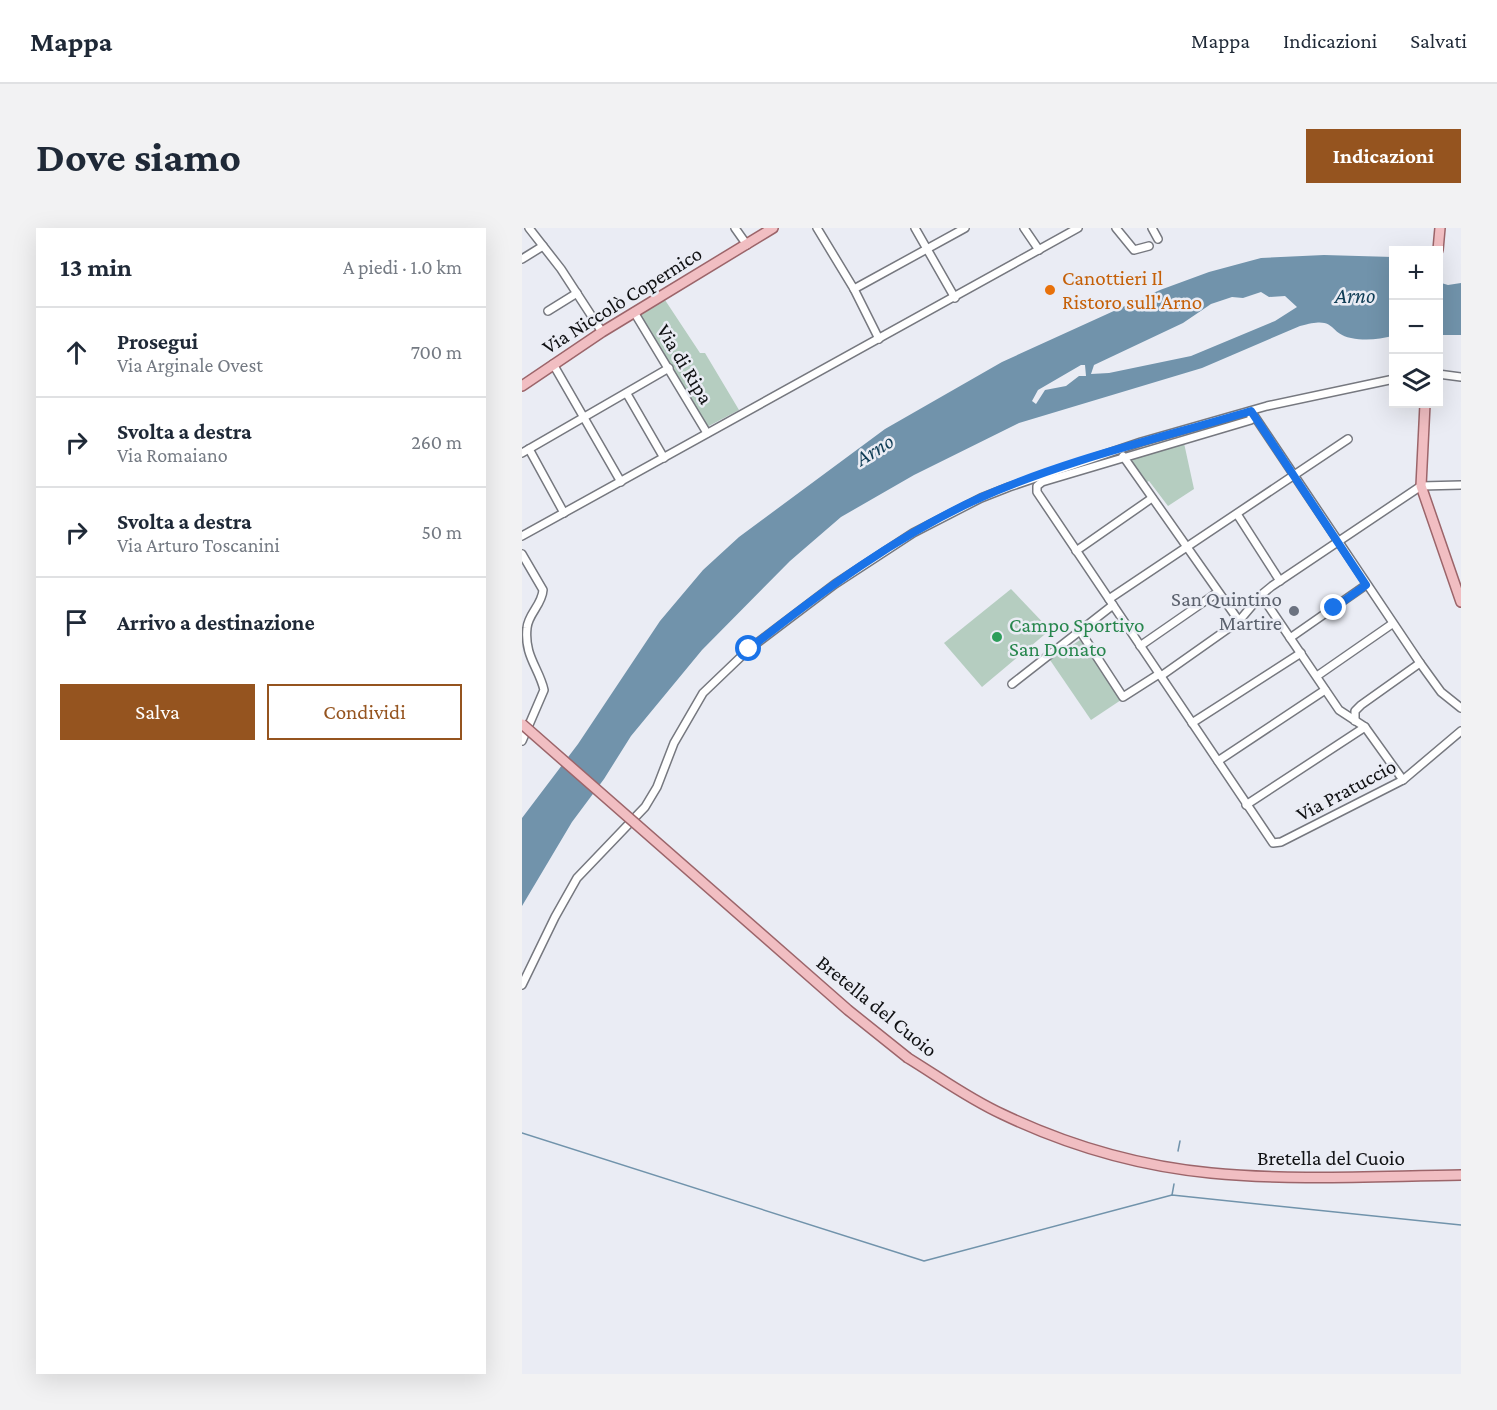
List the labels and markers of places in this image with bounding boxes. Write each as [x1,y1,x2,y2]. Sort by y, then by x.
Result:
place label: Canottieri Il Ristoro sull'Arno [1062,266,1202,314]
marker: Canottieri Il Ristoro sull'Arno [1043,283,1057,297]
place label: San Quintino Martire [1171,587,1282,635]
marker: San Quintino Martire [1287,604,1301,618]
place label: Campo Sportivo San Donato [1009,613,1144,661]
marker: Campo Sportivo San Donato [990,630,1004,644]

